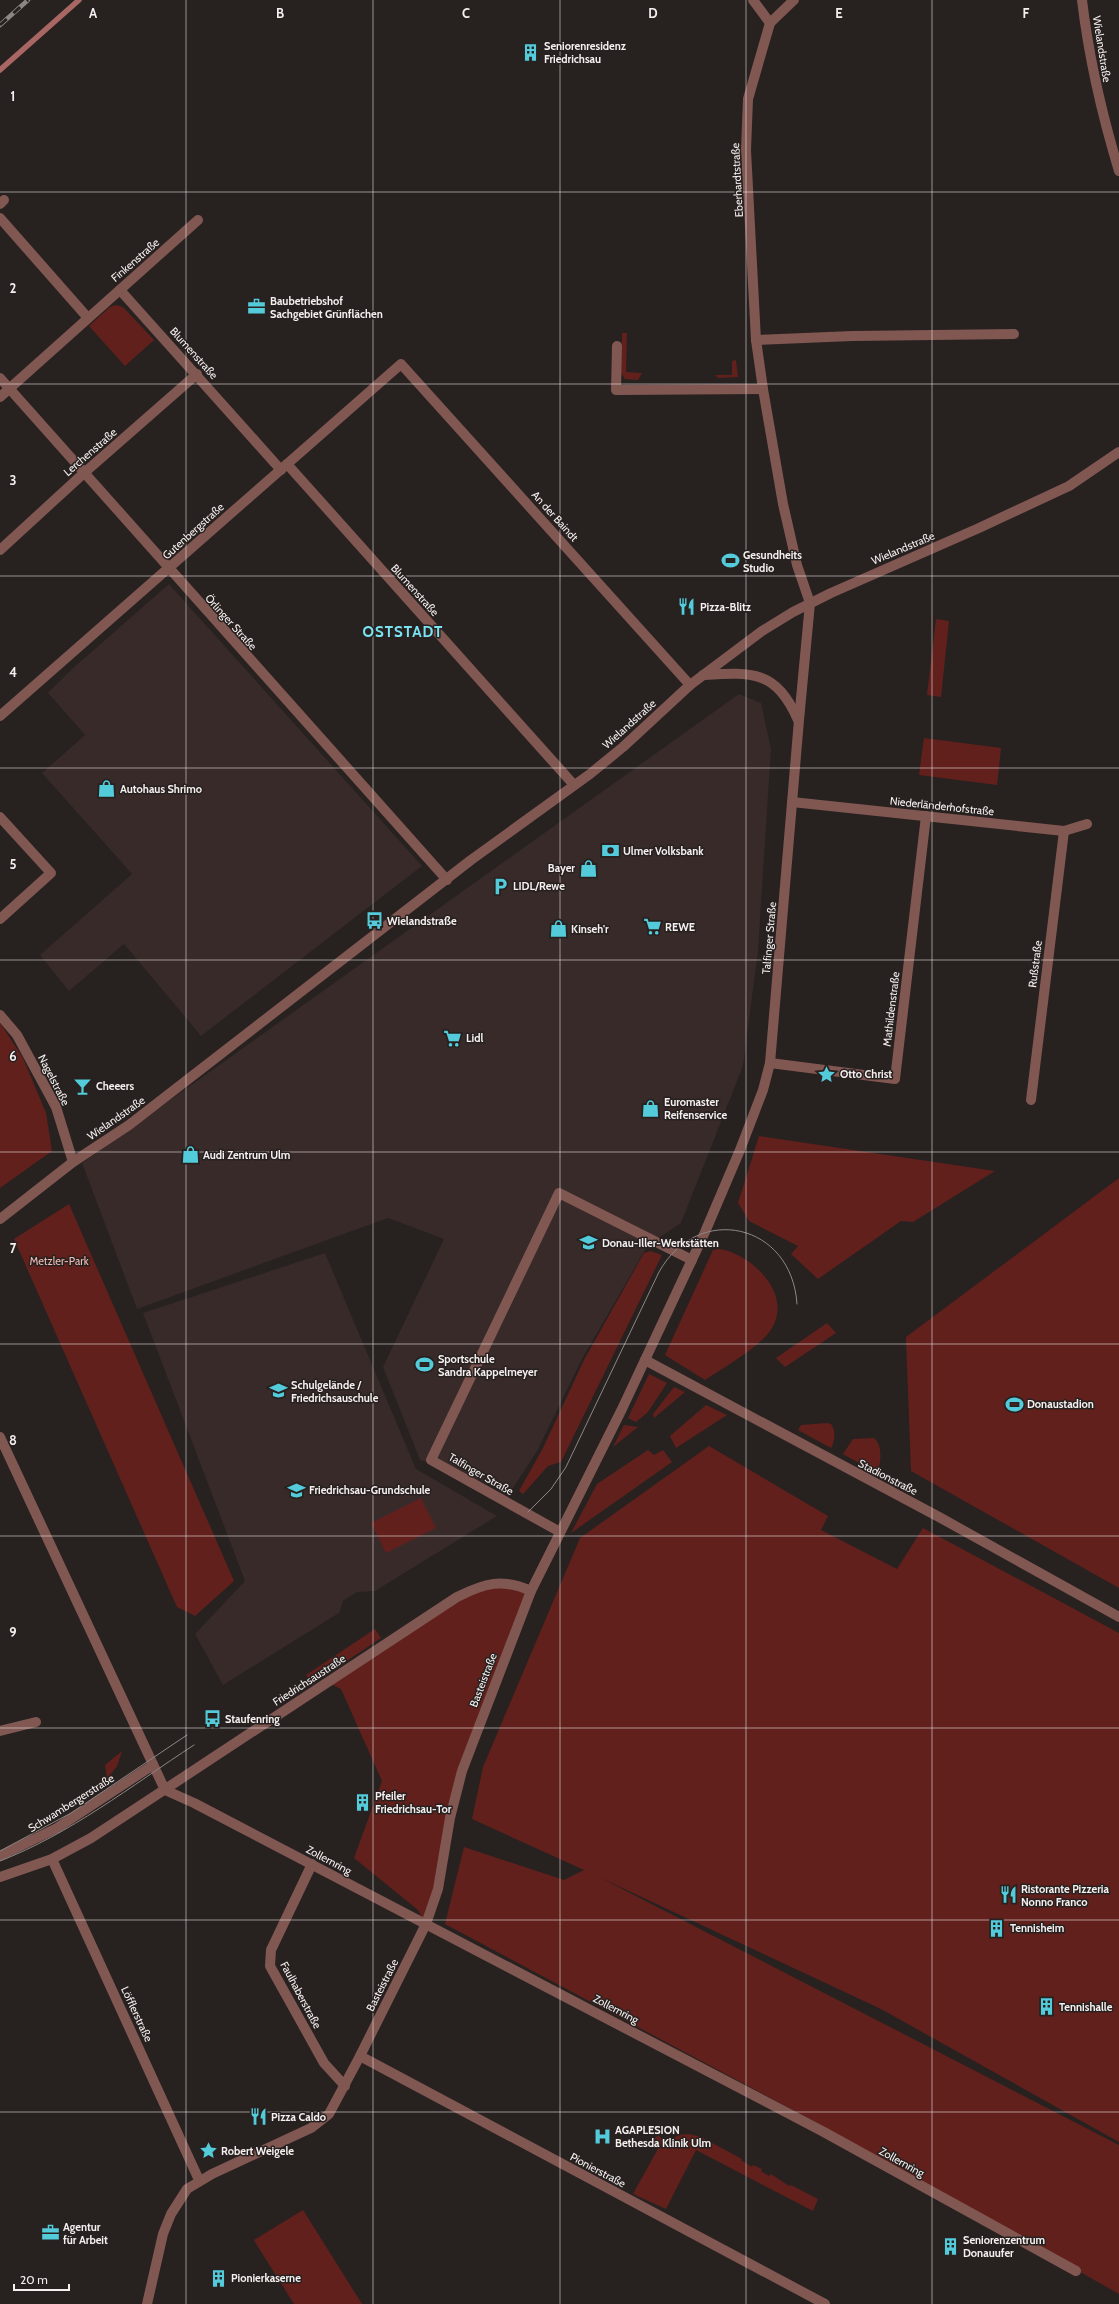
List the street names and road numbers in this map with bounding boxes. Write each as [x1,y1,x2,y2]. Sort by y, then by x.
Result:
street label: Wielandstraße [1090,15,1114,84]
street label: Eberhardtstraße [728,142,746,218]
street label: Finkenstraße [108,235,162,285]
street label: Blumenstraße [167,324,221,382]
street label: Lerchenstraße [61,425,120,479]
street label: An der Baindt [529,488,582,544]
street label: Gutenbergstraße [159,499,227,562]
street label: Wielandstraße [869,528,937,568]
street label: Blumenstraße [388,561,442,619]
street label: Örlinger Straße [202,591,260,653]
street label: Wielandstraße [599,696,659,752]
street label: Niederländerhofstraße [889,794,995,818]
street label: Talfinger Straße [759,901,779,975]
street label: Rußstraße [1025,939,1045,988]
street label: Mathildenstraße [879,970,903,1047]
street label: Nagelstraße [35,1052,73,1108]
street label: Wielandstraße [84,1093,148,1143]
street label: Talfinger Straße [446,1450,516,1498]
street label: Stadionstraße [856,1456,920,1498]
street label: Friedrichsaustraße [270,1651,348,1709]
street label: Basteistraße [466,1651,500,1709]
street label: Schwambergerstraße [25,1771,117,1835]
street label: Zollernring [304,1842,355,1878]
street label: Basteistraße [363,1956,401,2014]
street label: Faulhaberstraße [277,1959,325,2031]
street label: Löfflerstraße [118,1984,156,2044]
street label: Zollernring [591,1991,642,2027]
street label: Zollernring [877,2144,928,2180]
street label: Pionierstraße [568,2149,629,2191]

